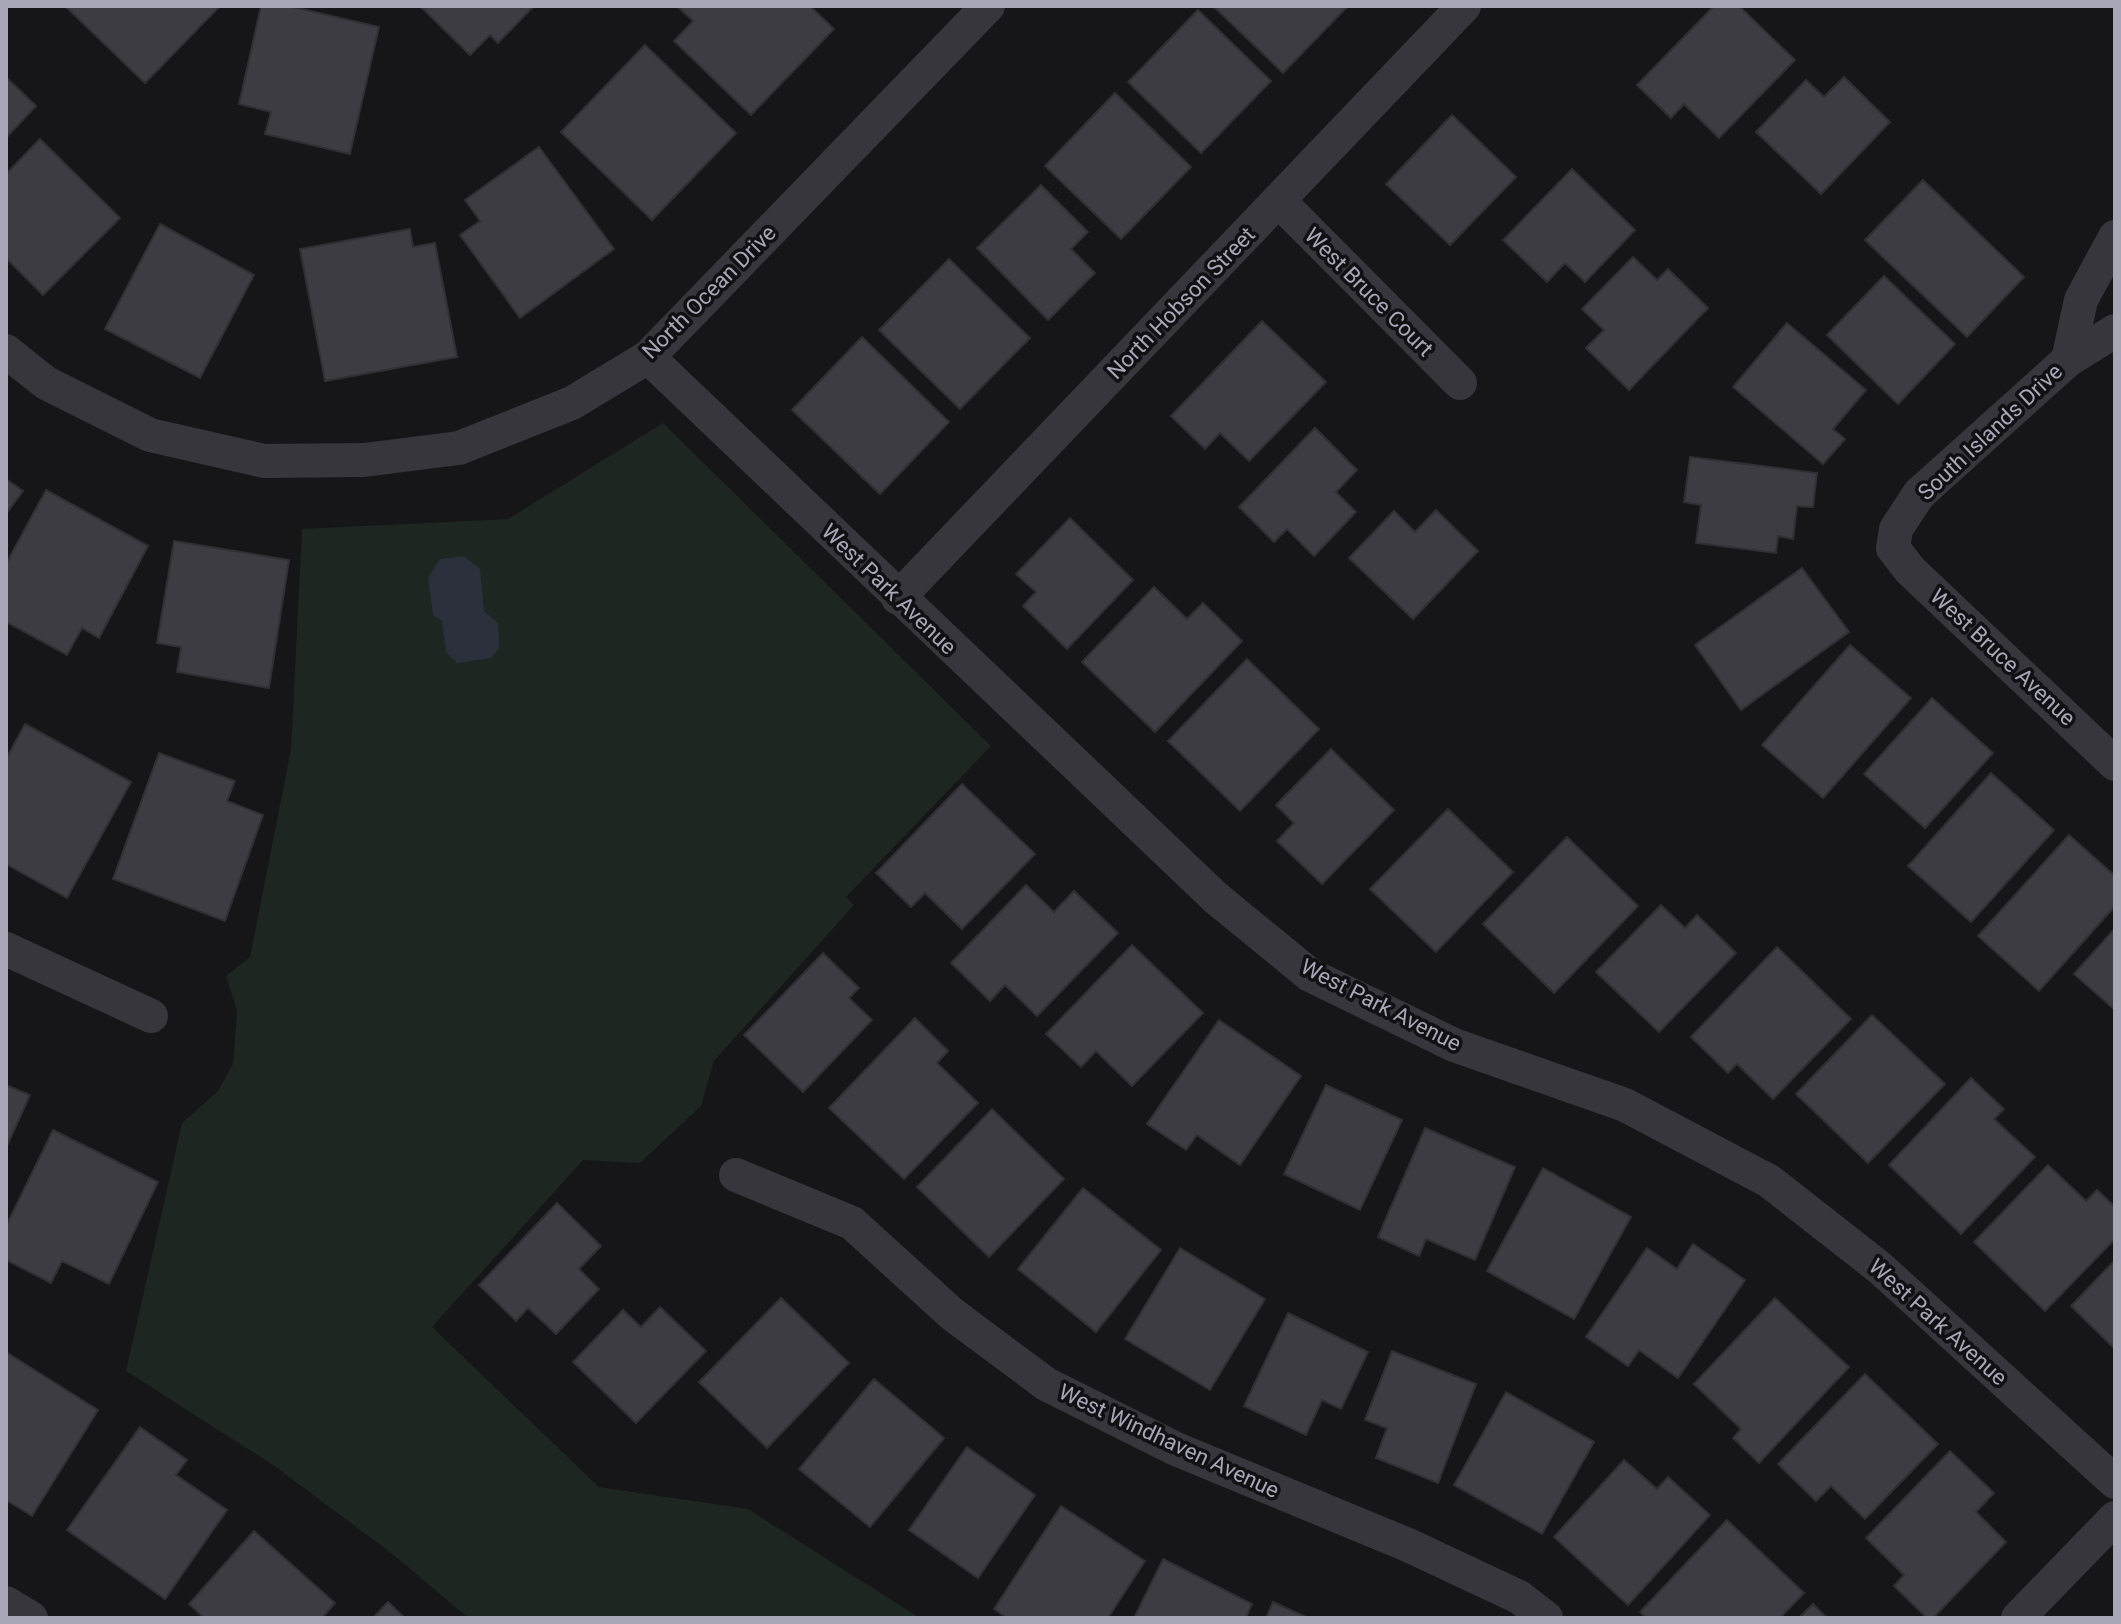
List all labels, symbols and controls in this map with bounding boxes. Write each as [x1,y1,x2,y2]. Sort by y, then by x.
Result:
street label: North Ocean Drive [637,220,781,364]
street label: North Hobson Street [1102,222,1260,384]
street label: West Bruce Court [1300,223,1438,361]
street label: South Islands Drive [1913,359,2067,505]
street label: West Park Avenue [817,519,961,659]
street label: West Bruce Avenue [1925,583,2081,731]
street label: West Park Avenue [1297,954,1465,1056]
street label: West Park Avenue [1864,1254,2012,1390]
street label: West Windhaven Avenue [1055,1379,1283,1503]

